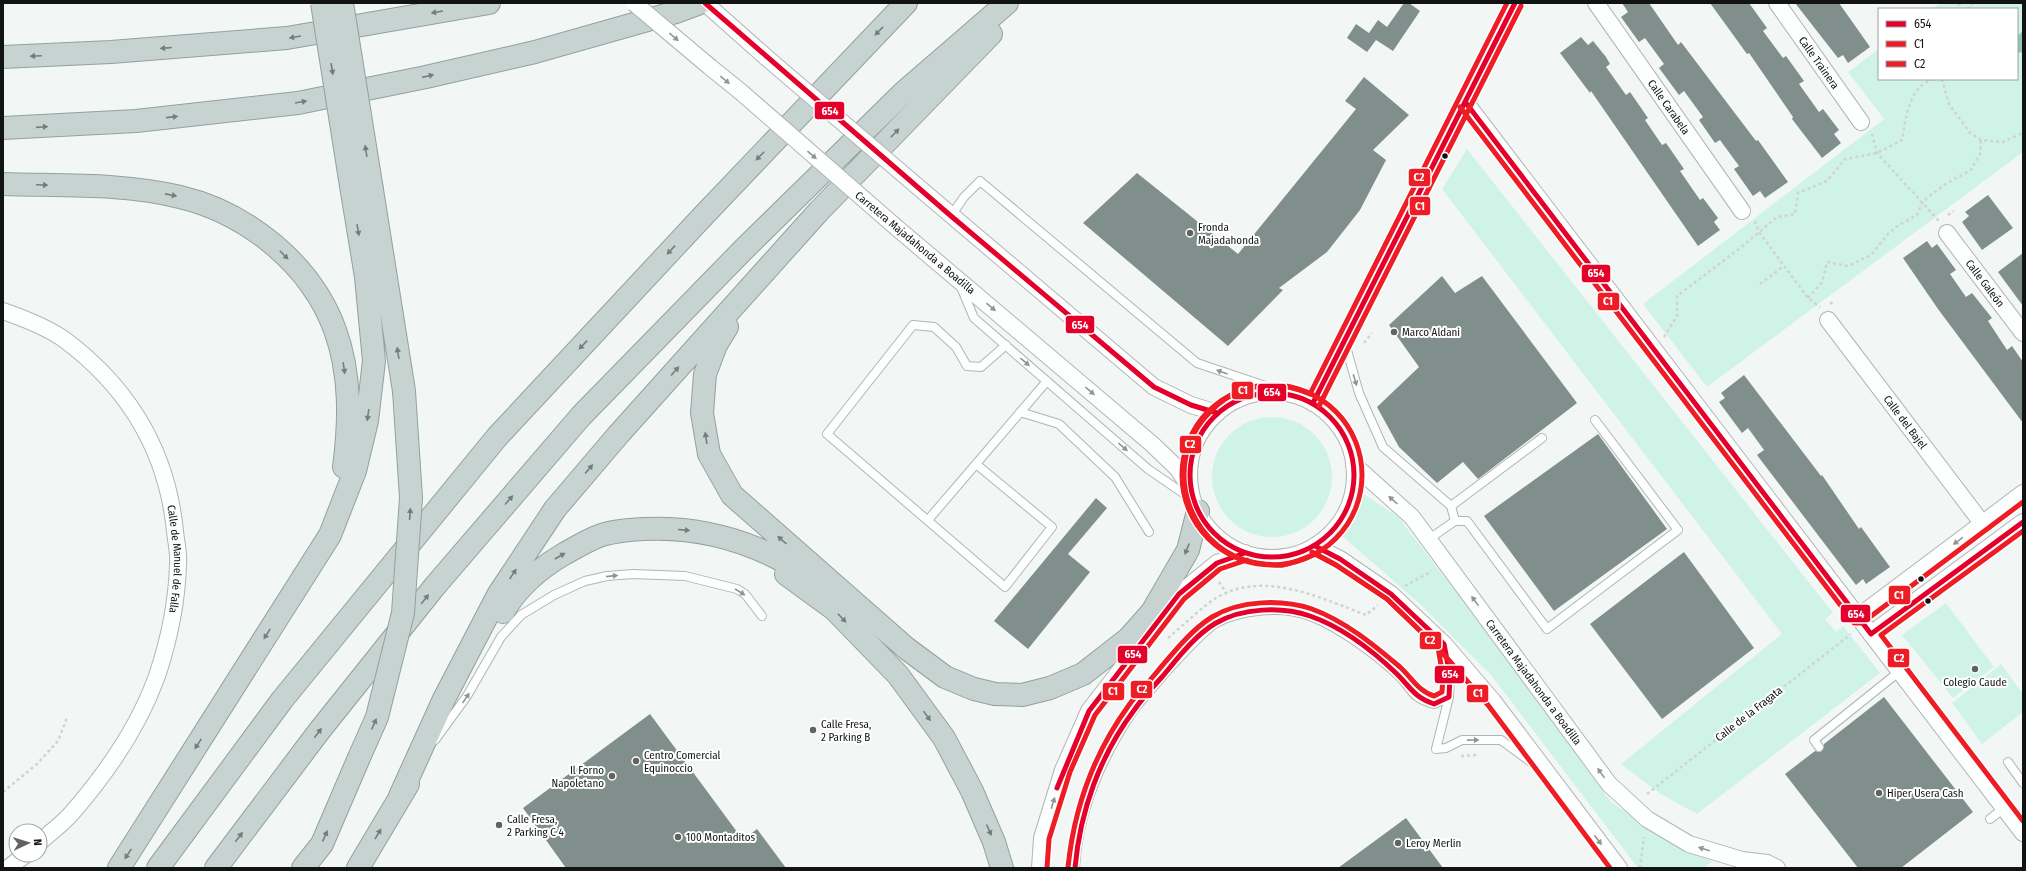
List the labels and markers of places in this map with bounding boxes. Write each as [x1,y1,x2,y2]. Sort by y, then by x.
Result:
unlabelled marker [1440,151,1450,161]
place label: Fronda Majadahonda [1198,221,1259,247]
marker: Fronda Majadahonda [1185,228,1195,238]
place label: Marco Aldani [1402,326,1460,339]
marker: Marco Aldani [1389,327,1399,337]
unlabelled marker [1916,574,1926,584]
unlabelled marker [1923,596,1933,606]
marker: Colegio Caude [1970,664,1980,674]
place label: Colegio Caude [1943,676,2007,689]
place label: Calle Fresa, 2 Parking B [821,718,871,744]
marker: Calle Fresa, 2 Parking B [808,725,818,735]
place label: Centro Comercial Equinoccio [644,749,720,775]
marker: Centro Comercial Equinoccio [631,756,641,766]
place label: Il Forno Napoletano [552,764,604,790]
marker: Il Forno Napoletano [607,771,617,781]
place label: Hiper Usera Cash [1887,787,1963,800]
marker: Hiper Usera Cash [1874,788,1884,798]
place label: Calle Fresa, 2 Parking C 4 [507,813,564,839]
marker: Calle Fresa, 2 Parking C 4 [494,820,504,830]
place label: 100 Montaditos [686,831,756,844]
marker: 100 Montaditos [673,832,683,842]
place label: Leroy Merlin [1406,837,1461,850]
marker: Leroy Merlin [1393,838,1403,848]

